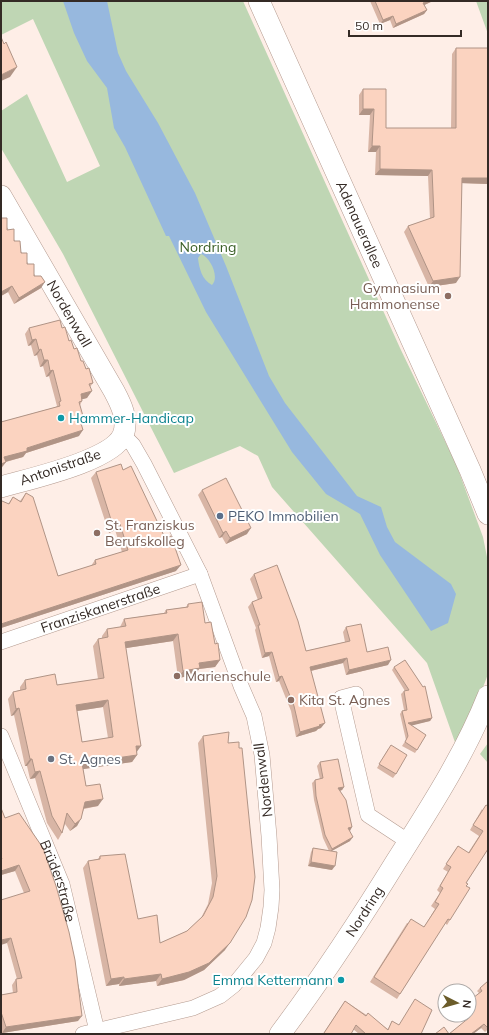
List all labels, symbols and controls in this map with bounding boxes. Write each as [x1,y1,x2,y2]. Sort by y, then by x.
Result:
scale bar [349,12,461,38]
text: 50 m [355,18,383,33]
street label: Adenauerallee [332,178,387,271]
park label: Nordring [180,238,236,256]
street label: Nordenwall [43,277,96,351]
place label: Gymnasium Hammonense [350,279,440,313]
marker: Gymnasium Hammonense [443,291,453,301]
place label: Hammer-Handicap [69,409,194,427]
marker: Hammer-Handicap [56,413,66,423]
street label: Antonistraße [17,445,103,489]
place label: PEKO Immobilien [228,507,339,525]
marker: PEKO Immobilien [215,511,225,521]
place label: St. Franziskus Berufskolleg [105,516,195,550]
marker: St. Franziskus Berufskolleg [92,528,102,538]
street label: Franziskanerstraße [38,579,162,637]
place label: Marienschule [185,667,271,685]
marker: Marienschule [172,671,182,681]
place label: Kita St. Agnes [299,691,390,709]
marker: Kita St. Agnes [286,695,296,705]
street label: Nordenwall [250,742,276,818]
place label: St. Agnes [59,750,121,768]
marker: St. Agnes [46,754,56,764]
street label: Brüderstraße [36,837,80,924]
street label: Nordring [342,883,387,940]
place label: Emma Kettermann [212,971,333,989]
marker: Emma Kettermann [336,975,346,985]
north arrow [437,983,477,1023]
text: N [460,999,474,1009]

